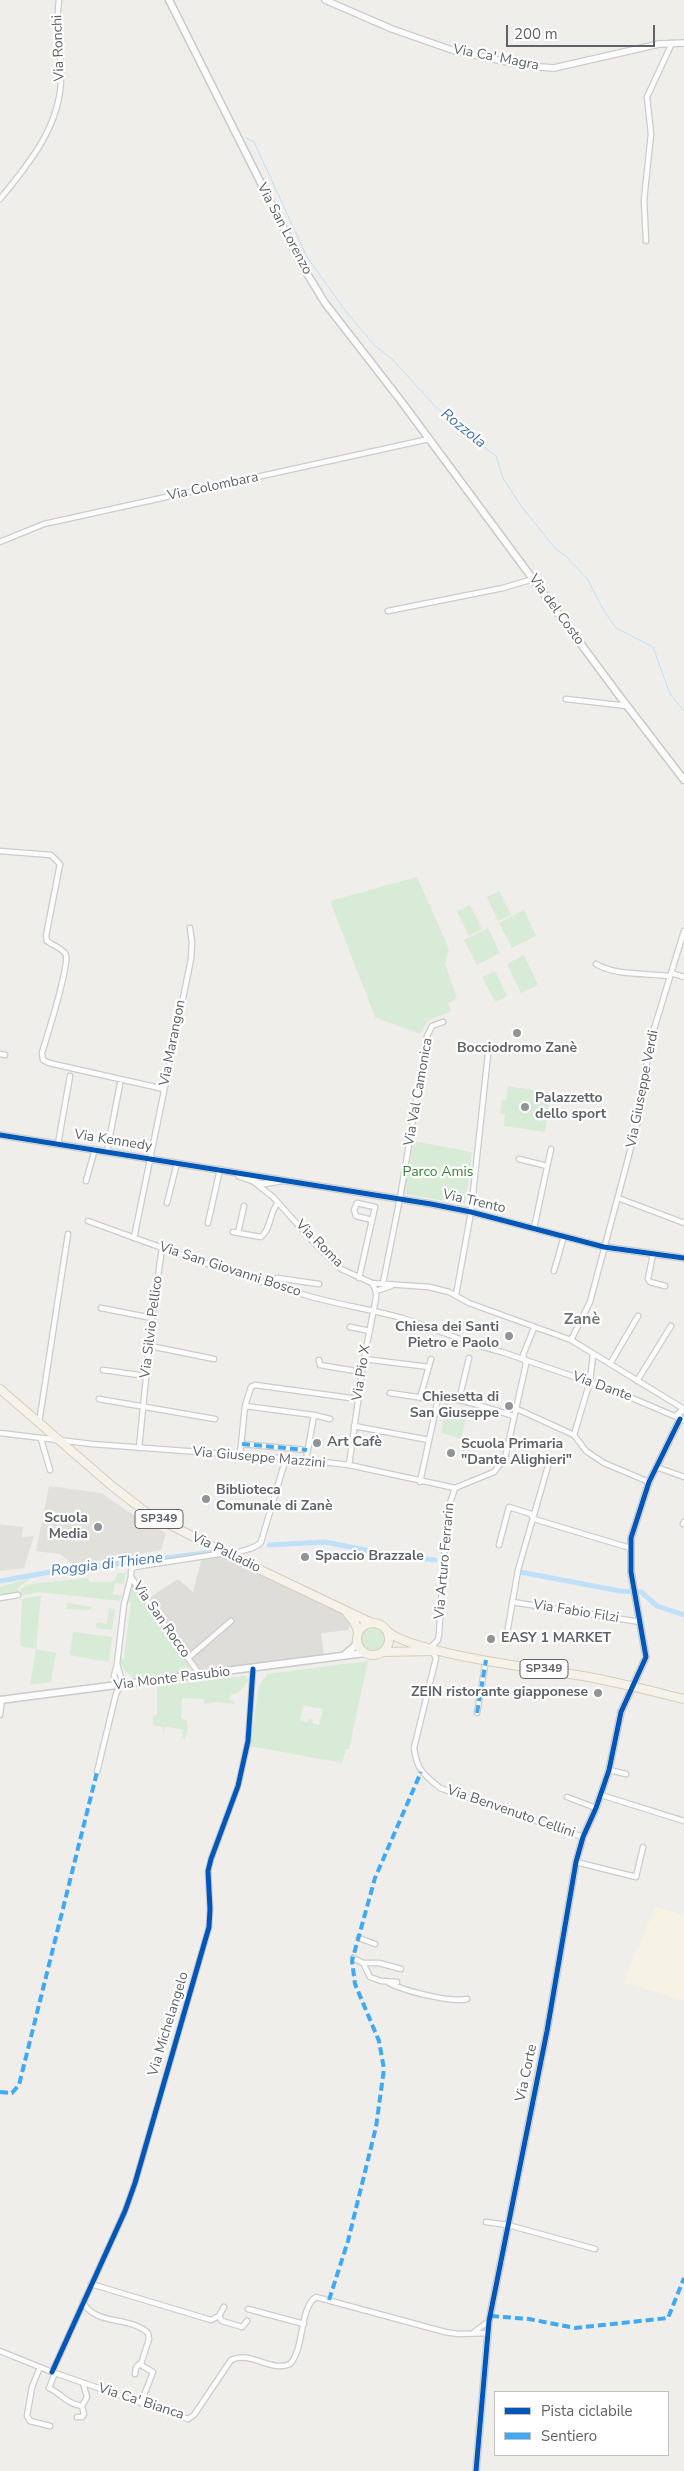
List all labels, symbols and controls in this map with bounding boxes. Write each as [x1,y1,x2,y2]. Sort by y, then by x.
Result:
street label: Via Ronchi [49,14,69,82]
scale bar [509,15,658,47]
text: 200 m [514,24,558,44]
street label: Via Ca' Magra [452,41,540,75]
street label: Via San Lorenzo [253,180,315,278]
water label: Rozzola [437,405,489,453]
street label: Via Colombara [166,469,260,505]
street label: Via del Costo [525,571,587,649]
street label: Via Marangon [156,998,190,1088]
marker: Bocciodromo Zanè [511,1027,523,1039]
street label: Via Giuseppe Verdi [623,1029,663,1149]
street label: Via Val Camonica [401,1037,437,1147]
place label: Bocciodromo Zanè [457,1041,577,1057]
place label: Palazzetto dello sport [535,1091,606,1124]
marker: Palazzetto dello sport [519,1101,531,1113]
street label: Via Kennedy [73,1127,153,1155]
park label: Parco Amis [403,1165,473,1181]
street label: Via Trento [441,1187,507,1217]
street label: Via Roma [292,1217,346,1271]
street label: Via San Giovanni Bosco [157,1239,303,1301]
street label: Via Silvio Pellico [137,1275,167,1379]
district label: Zanè [564,1310,600,1330]
place label: Chiesa dei Santi Pietro e Paolo [395,1320,499,1352]
marker: Chiesa dei Santi Pietro e Paolo [503,1330,515,1342]
street label: Via Pio X [349,1344,375,1402]
street label: Via Dante [570,1369,634,1405]
place label: Chiesetta di San Giuseppe [410,1390,499,1422]
marker: Chiesetta di San Giuseppe [503,1400,515,1412]
place label: Art Cafè [327,1435,382,1451]
marker: Art Cafè [311,1437,323,1449]
place label: Scuola Primaria "Dante Alighieri" [461,1437,572,1470]
street label: Via Giuseppe Mazzini [192,1444,326,1472]
marker: Scuola Primaria "Dante Alighieri" [445,1447,457,1459]
place label: Biblioteca Comunale di Zanè [216,1483,333,1515]
marker: Biblioteca Comunale di Zanè [200,1493,212,1505]
street label: Via Arturo Ferrarin [432,1502,458,1620]
road number: SP349 [135,1510,183,1528]
place label: Scuola Media [44,1511,88,1544]
marker: Scuola Media [92,1521,104,1533]
street label: Via Palladio [189,1529,263,1577]
water label: Roggia di Thiene [50,1549,164,1581]
place label: Spaccio Brazzale [315,1549,424,1565]
marker: Spaccio Brazzale [299,1551,311,1563]
street label: Via San Rocco [129,1579,193,1661]
street label: Via Fabio Filzi [532,1597,620,1627]
place label: EASY 1 MARKET [501,1631,611,1647]
marker: EASY 1 MARKET [485,1633,497,1645]
road number: SP349 [520,1660,568,1678]
street label: Via Monte Pasubio [113,1664,231,1694]
place label: ZEIN ristorante giapponese [411,1685,588,1701]
marker: ZEIN ristorante giapponese [592,1687,604,1699]
street label: Via Benvenuto Cellini [445,1782,577,1842]
street label: Via Michelangelo [145,1970,193,2078]
street label: Via Corte [513,2043,541,2103]
street label: Via Ca' Bianca [96,2380,186,2424]
legend [494,2391,669,2456]
text: Pista ciclabile [541,2401,633,2421]
text: Sentiero [541,2426,597,2446]

